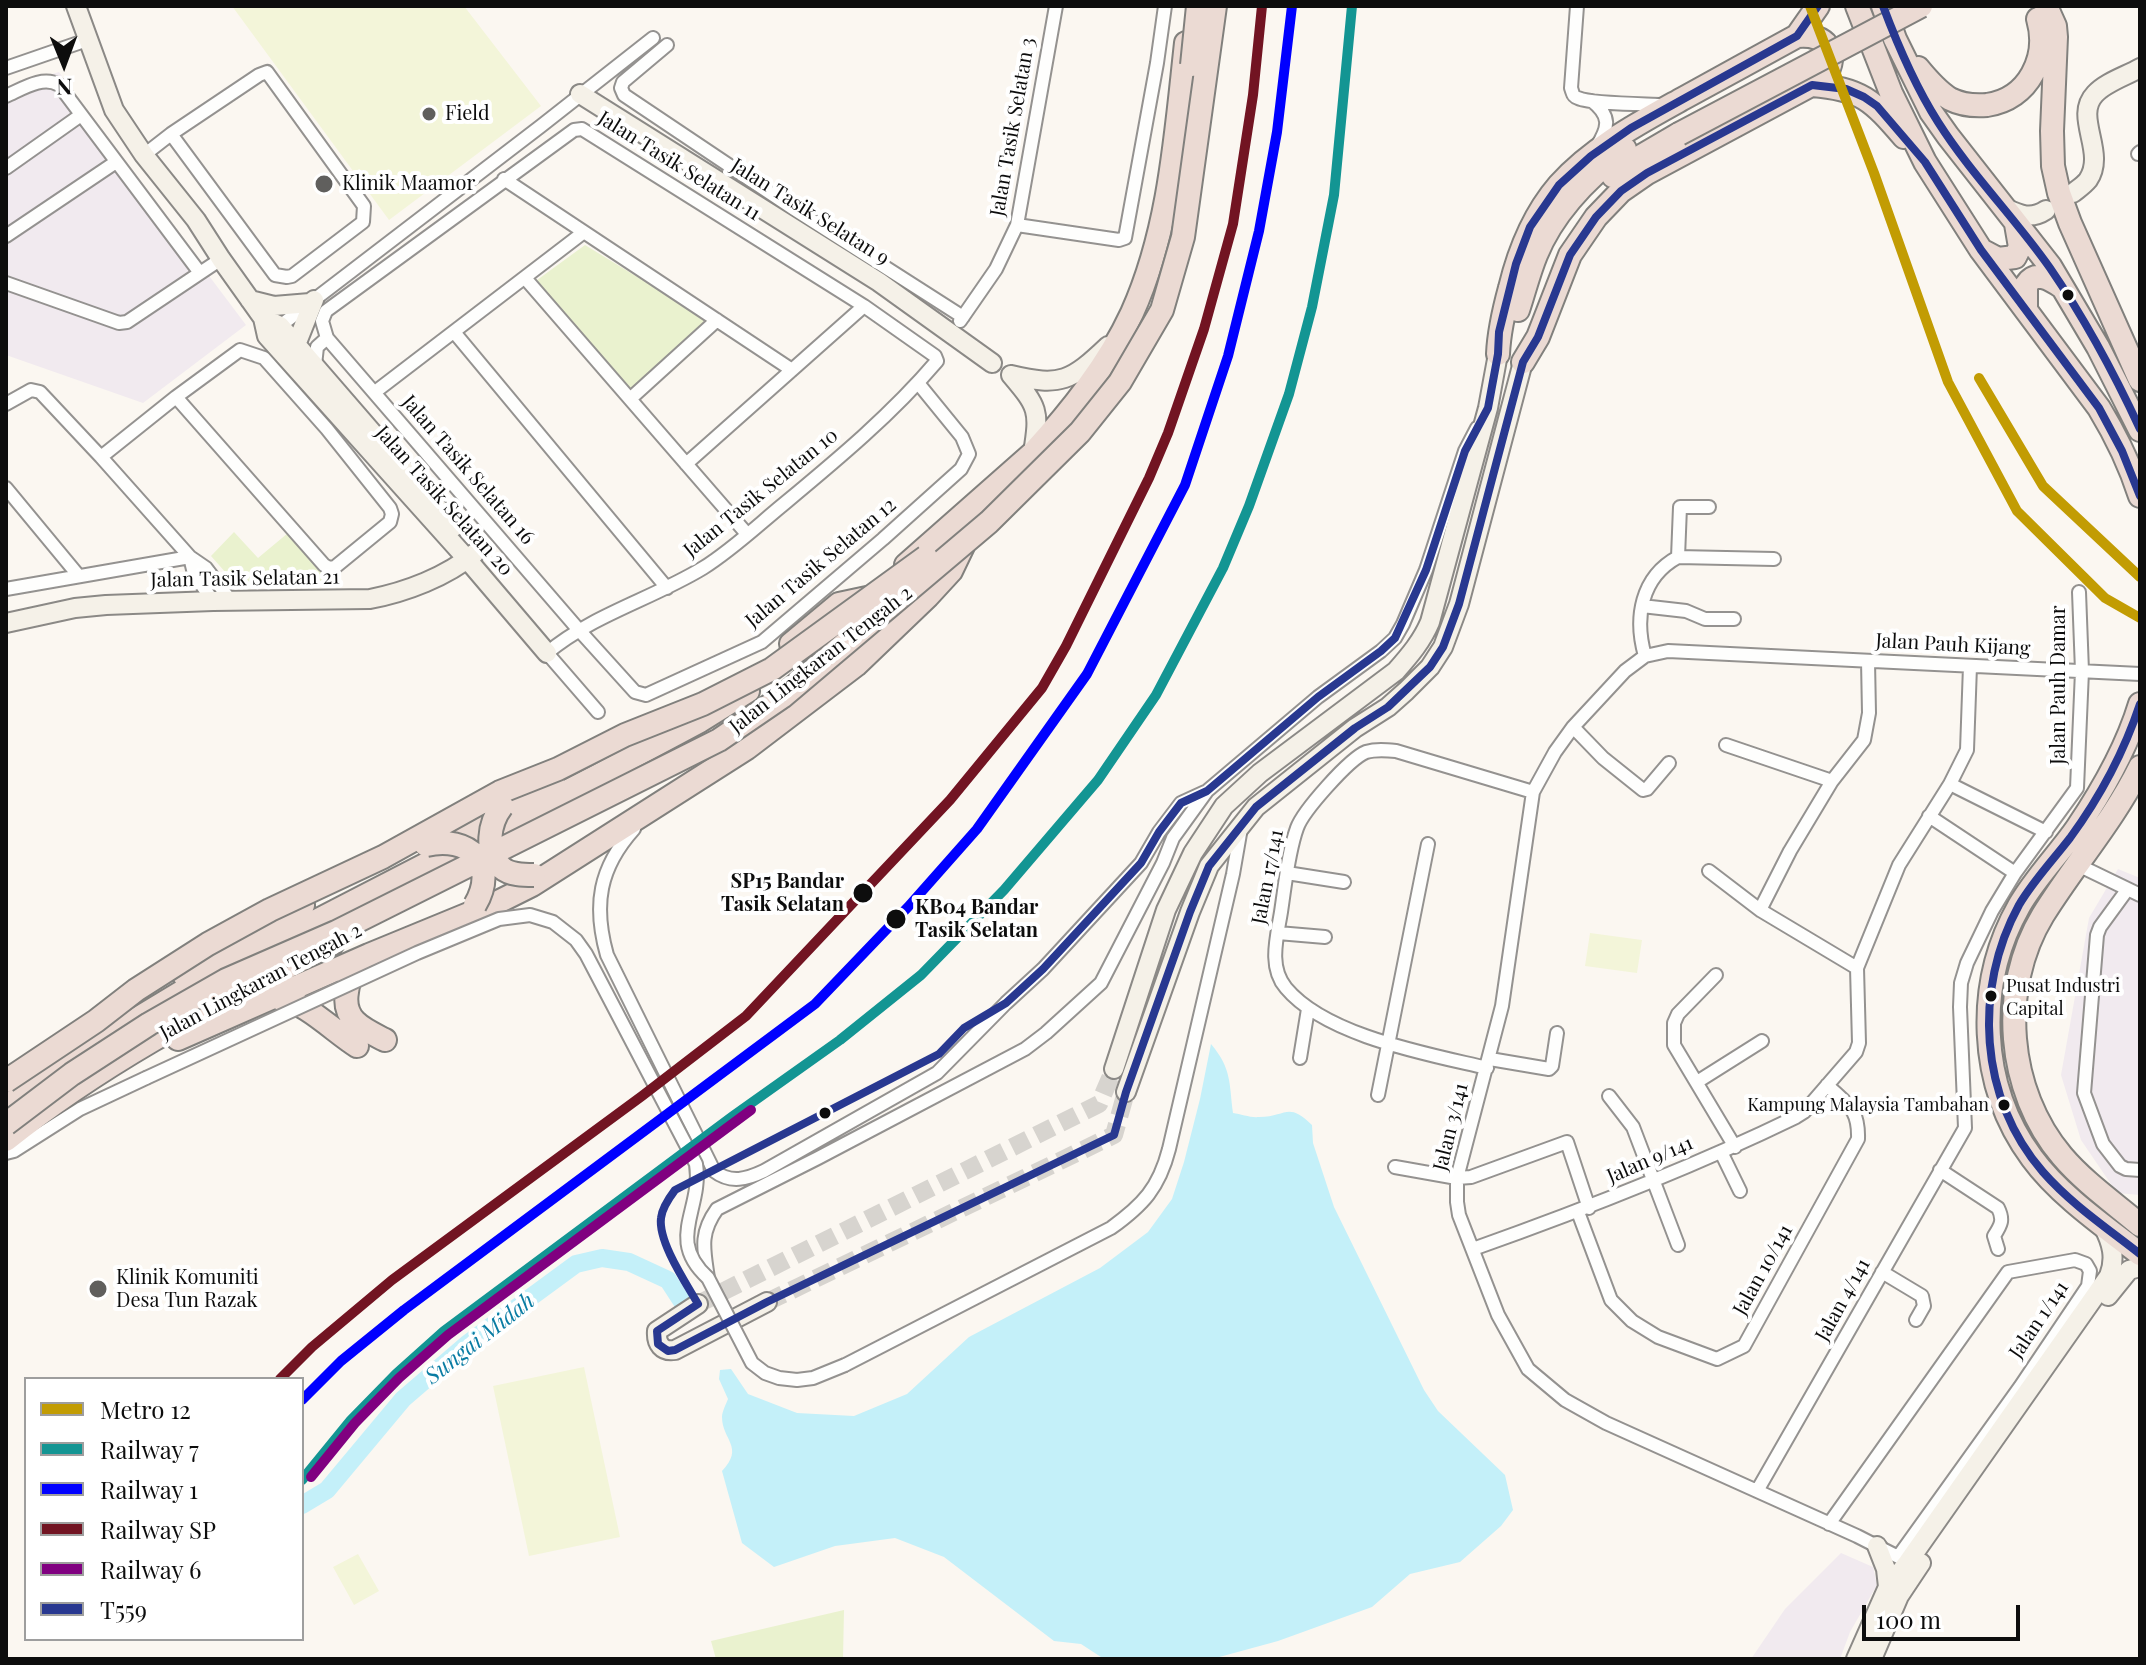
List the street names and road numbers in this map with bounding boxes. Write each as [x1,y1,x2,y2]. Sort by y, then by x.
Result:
street label: Jalan Tasik Selatan 3 [985,36,1041,218]
street label: Jalan Tasik Selatan 11 [593,106,765,226]
street label: Jalan Tasik Selatan 9 [726,154,894,270]
street label: Jalan Tasik Selatan 16 [397,390,539,550]
street label: Jalan Tasik Selatan 20 [370,421,518,581]
street label: Jalan Tasik Selatan 10 [679,423,843,563]
street label: Jalan Tasik Selatan 12 [741,493,901,633]
street label: Jalan Tasik Selatan 21 [150,565,340,593]
street label: Jalan Lingkaran Tengah 2 [725,581,917,739]
street label: Jalan Pauh Damar [2047,605,2071,765]
street label: Jalan Pauh Kijang [1875,629,2031,661]
street label: Jalan 17/141 [1247,828,1289,926]
street label: Jalan Lingkaran Tengah 2 [156,919,366,1045]
street label: Jalan 3/141 [1428,1081,1474,1173]
street label: Jalan 9/141 [1603,1131,1697,1189]
street label: Jalan 10/141 [1728,1220,1798,1320]
street label: Jalan 4/141 [1811,1255,1875,1345]
street label: Jalan 1/141 [2004,1277,2074,1363]

